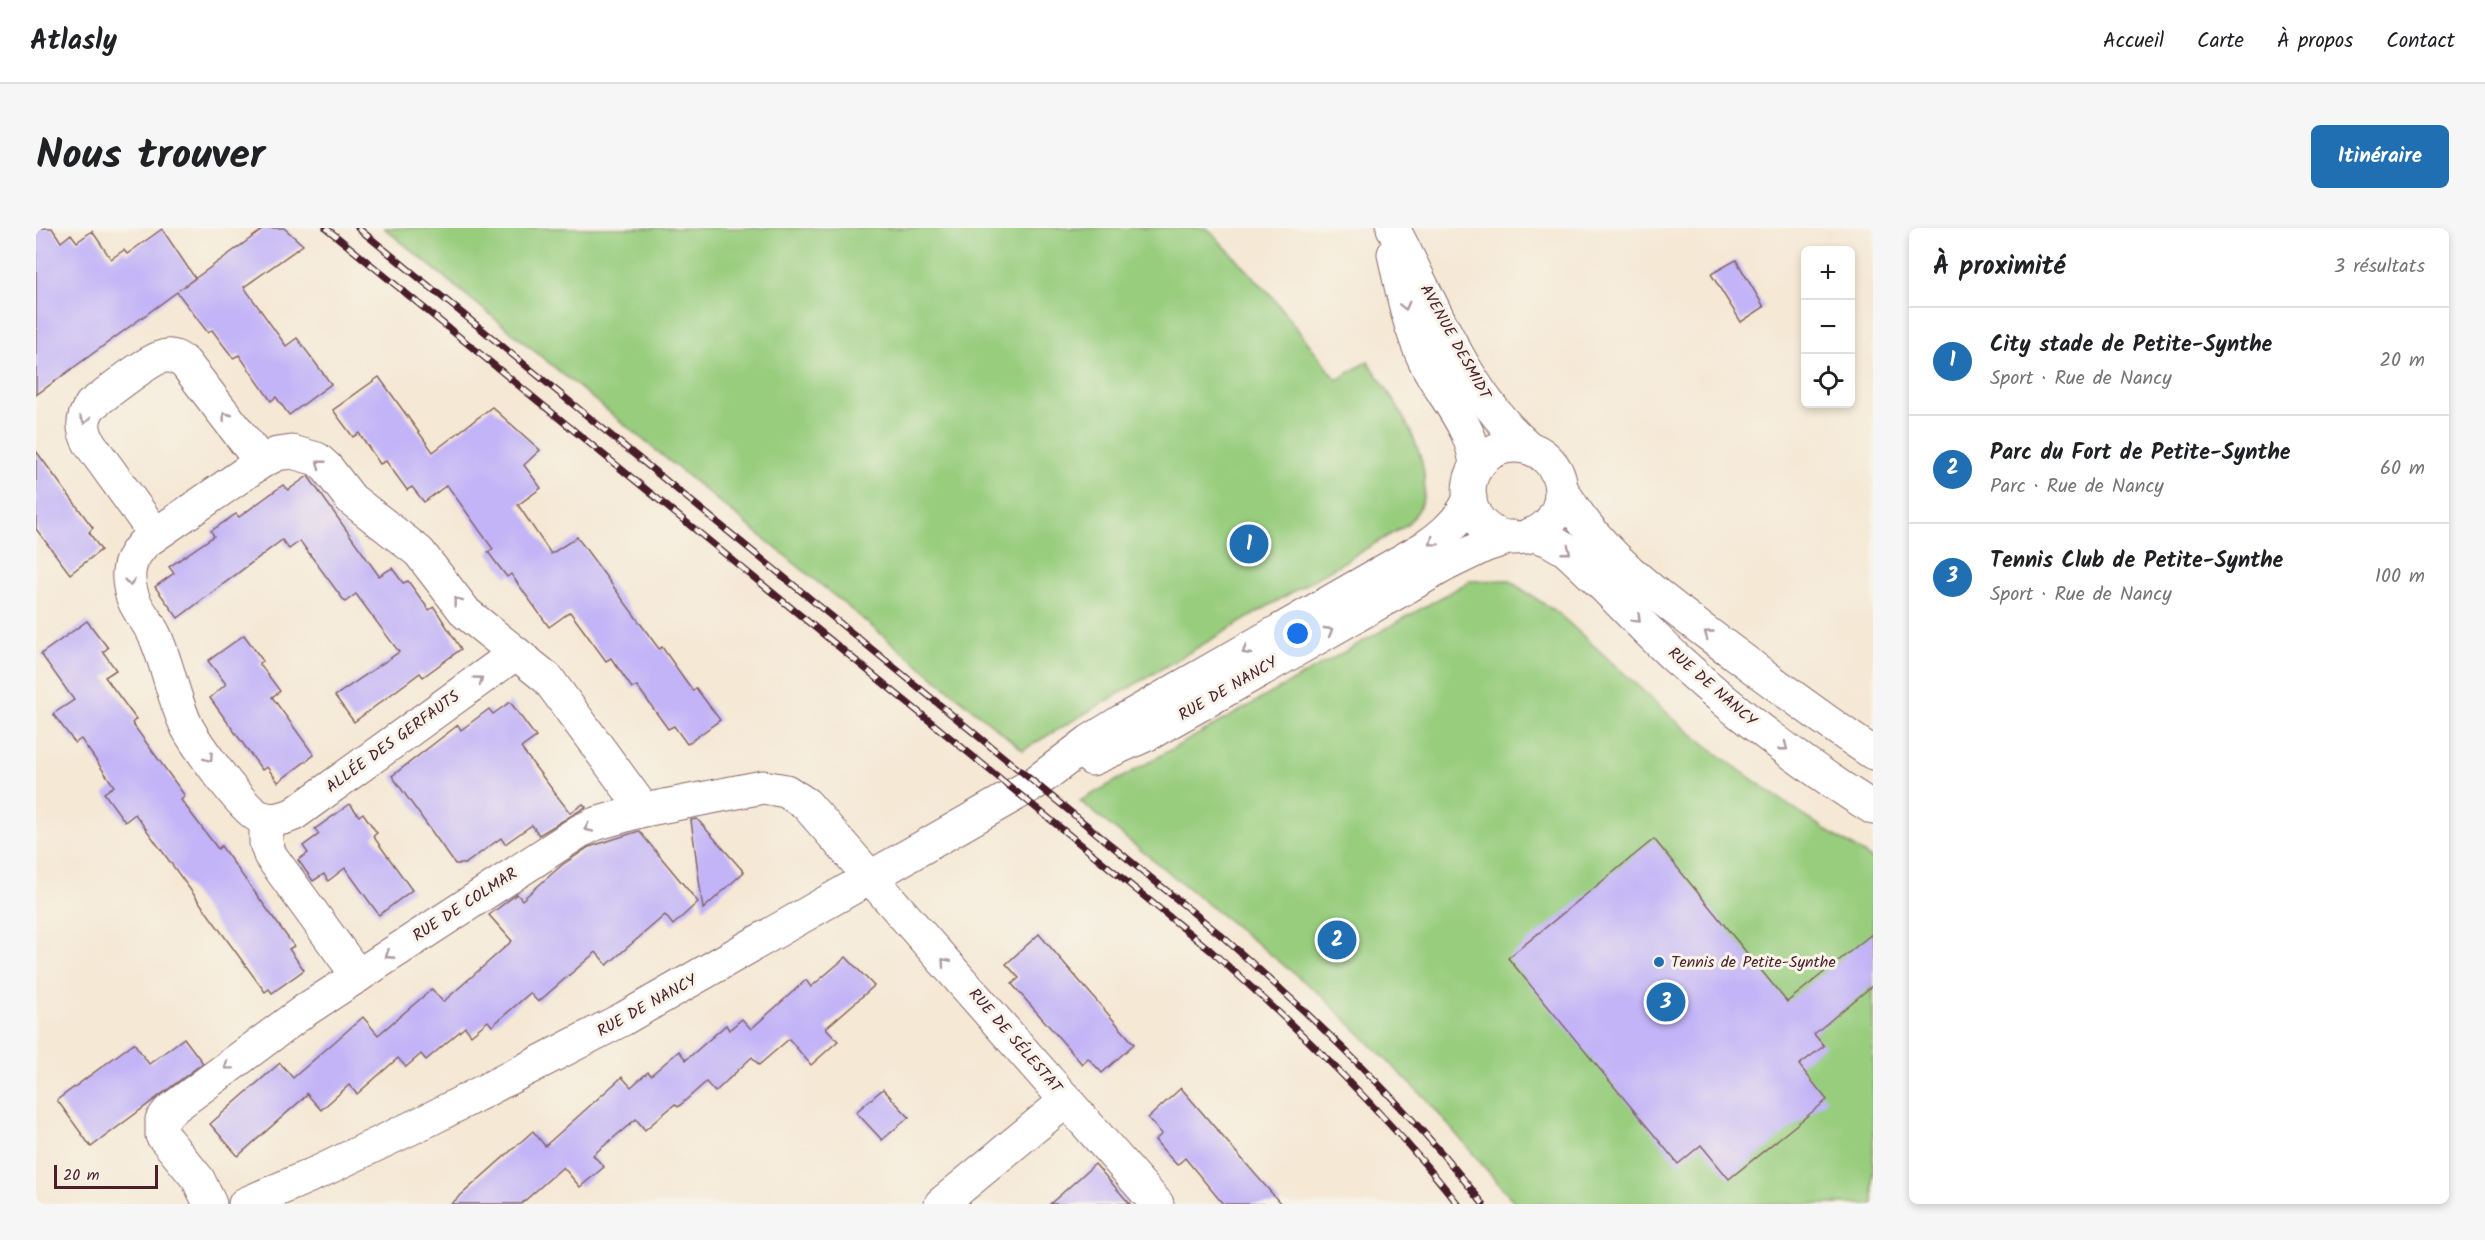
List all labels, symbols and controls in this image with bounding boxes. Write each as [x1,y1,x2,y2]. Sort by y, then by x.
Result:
text: Atlasly [30,19,117,64]
text: Accueil [2103,25,2164,58]
text: Carte [2197,25,2244,58]
text: À propos [2277,25,2353,58]
text: Contact [2386,25,2455,58]
text: Nous trouver [36,123,265,190]
button: Itinéraire [2311,125,2449,188]
map controls [1801,246,1855,408]
button: + [1801,246,1855,300]
text: À proximité [1933,246,2065,288]
text: 3 résultats [2334,251,2425,283]
street label: AVENUE DESMIDT [1413,280,1498,405]
button: − [1801,300,1855,354]
one-way arrow [1398,301,1411,311]
text: City stade de Petite-Synthe [1990,328,2272,363]
text: 1 [1949,345,1956,377]
text: 20 m [2379,345,2425,377]
button: locate [1801,354,1855,408]
text: Sport · Rue de Nancy [1990,363,2172,395]
one-way arrow [222,411,233,422]
one-way arrow [80,415,92,425]
text: Parc du Fort de Petite-Synthe [1990,436,2291,471]
text: 2 [1947,453,1958,485]
text: 60 m [2380,453,2425,485]
one-way arrow [316,460,327,471]
text: Parc · Rue de Nancy [1990,471,2164,503]
pin: 1 [1230,522,1268,566]
one-way arrow [1428,535,1439,546]
one-way arrow [1560,544,1571,555]
text: Tennis Club de Petite-Synthe [1990,544,2283,579]
text: 3 [1947,561,1958,593]
text: 100 m [2375,561,2425,593]
one-way arrow [123,577,136,587]
text: Sport · Rue de Nancy [1990,579,2172,611]
one-way arrow [453,597,464,608]
one-way arrow [1629,612,1640,623]
your location [1283,619,1312,648]
one-way arrow [1323,627,1333,638]
one-way arrow [1703,630,1714,641]
street label: RUE DE NANCY [1662,641,1763,733]
one-way arrow [1242,644,1252,655]
street label: RUE DE NANCY [1174,650,1283,728]
one-way arrow [472,676,483,687]
street label: ALLÉE DES GERFAUTS [321,685,466,799]
one-way arrow [1777,739,1788,750]
one-way arrow [202,751,213,762]
one-way arrow [584,820,595,832]
street label: RUE DE COLMAR [408,862,522,948]
pin: 2 [1318,918,1356,962]
one-way arrow [385,948,395,960]
place label: Tennis de Petite-Synthe [1671,950,1836,975]
marker: Tennis de Petite-Synthe [1652,955,1666,969]
one-way arrow [941,958,952,968]
street label: RUE DE NANCY [592,968,702,1044]
pin: 3 [1646,980,1686,1024]
street label: RUE DE SÉLESTAT [962,983,1069,1100]
one-way arrow [224,1059,235,1070]
scale bar [54,1162,158,1190]
text: 20 m [63,1163,99,1188]

